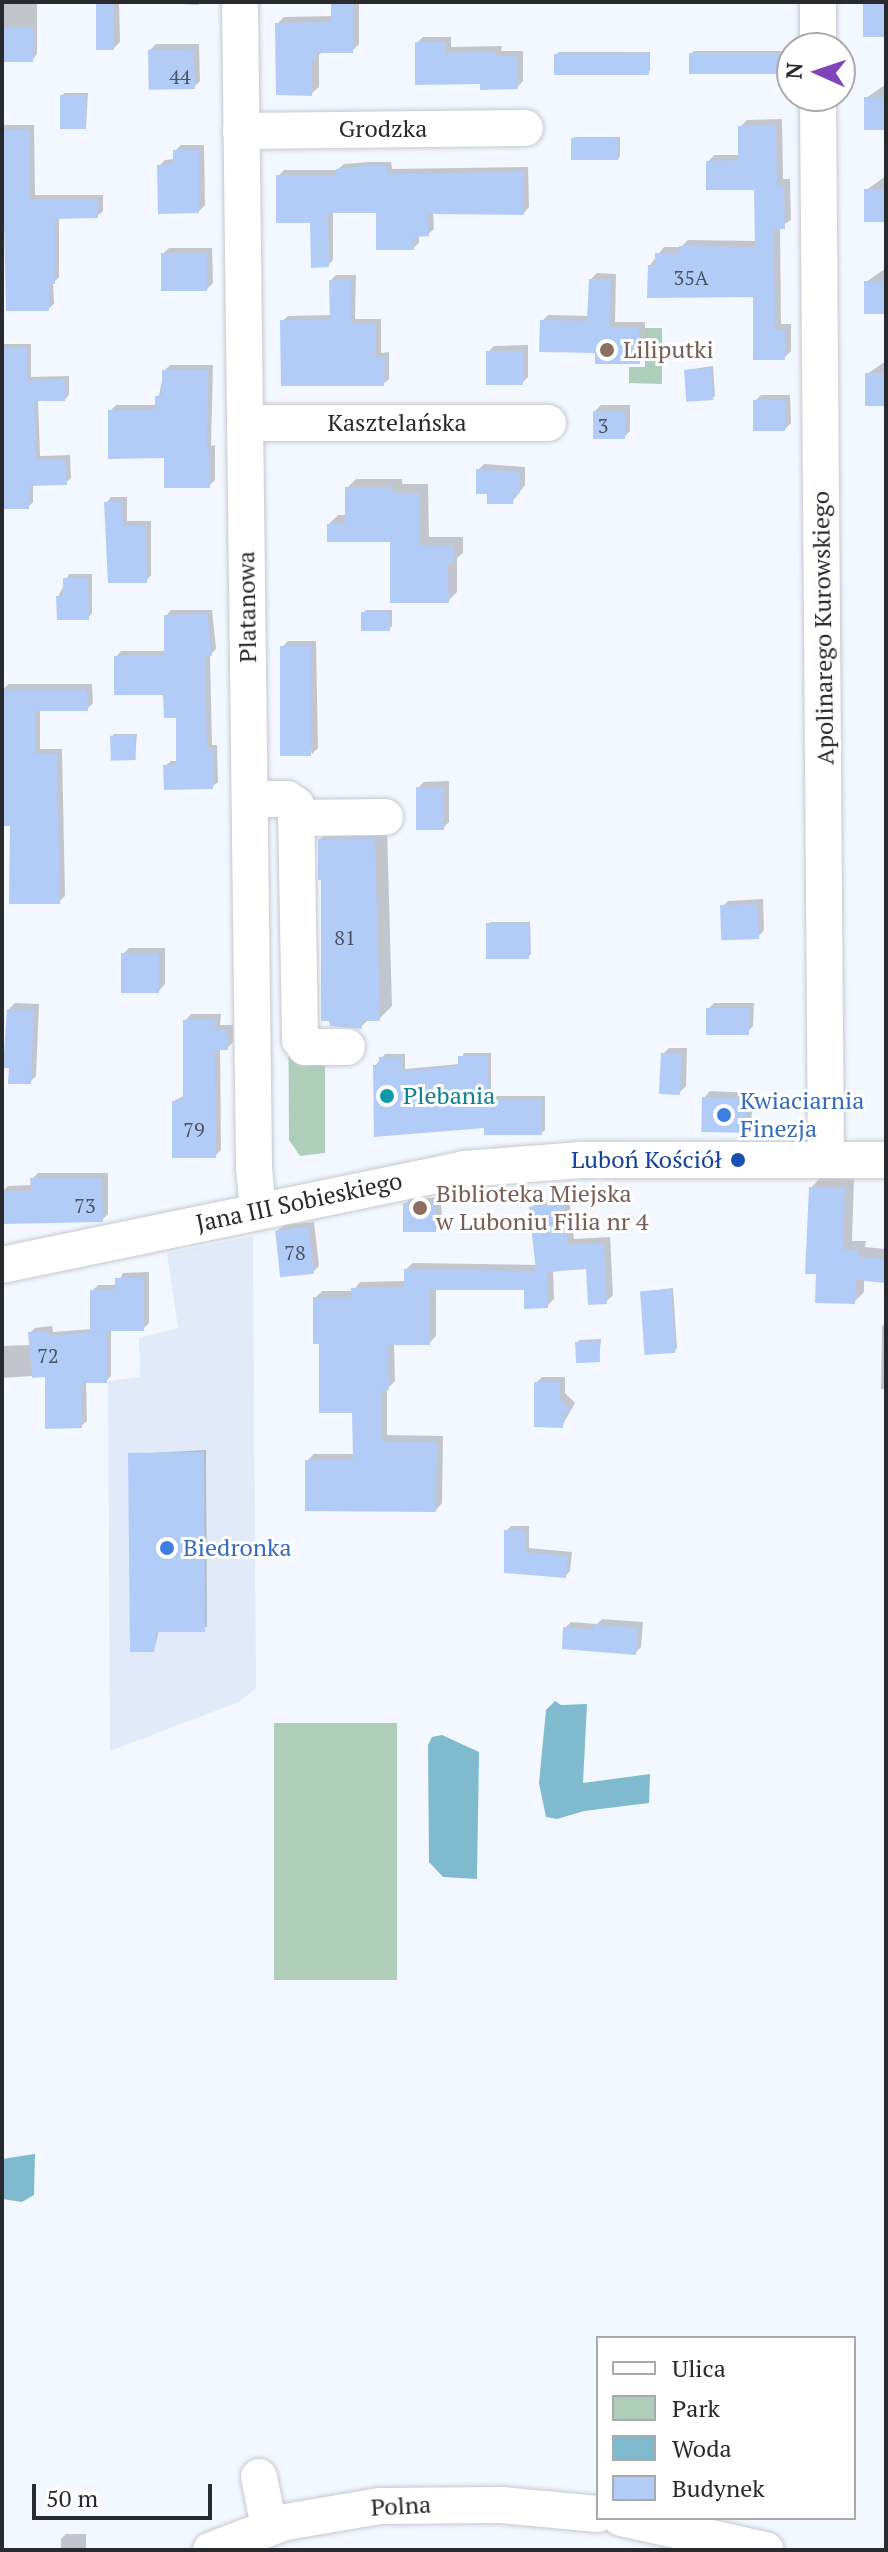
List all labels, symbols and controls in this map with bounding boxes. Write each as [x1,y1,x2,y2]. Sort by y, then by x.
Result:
north arrow [776,32,856,112]
text: N [779,62,808,80]
house number: 44 [169,64,191,88]
street label: Grodzka [339,115,427,143]
house number: 35A [674,265,708,289]
place label: Liliputki [623,336,714,364]
marker: Liliputki [598,341,616,359]
street label: Kasztelańska [327,409,467,437]
house number: 3 [598,413,608,437]
street label: Apolinarego Kurowskiego [806,491,840,765]
street label: Platanowa [232,551,262,663]
house number: 81 [334,925,356,949]
place label: Plebania [403,1082,495,1110]
marker: Plebania [378,1087,396,1105]
place label: Kwiaciarnia Finezja [740,1087,864,1143]
marker: Kwiaciarnia Finezja [715,1106,733,1124]
house number: 79 [183,1117,205,1141]
place label: Luboń Kościół [571,1146,722,1174]
marker: Luboń Kościół [729,1151,747,1169]
street label: Jana III Sobieskiego [193,1166,405,1238]
place label: Biblioteka Miejska w Luboniu Filia nr 4 [436,1180,648,1236]
house number: 73 [74,1193,96,1217]
marker: Biblioteka Miejska w Luboniu Filia nr 4 [411,1199,429,1217]
house number: 78 [284,1240,306,1264]
house number: 72 [37,1343,59,1367]
place label: Biedronka [183,1534,292,1562]
marker: Biedronka [158,1539,176,1557]
legend [596,2336,856,2520]
text: Ulica [672,2352,726,2384]
text: Park [672,2392,720,2424]
text: Woda [672,2432,732,2464]
scale bar [36,2468,216,2518]
text: Budynek [672,2472,765,2504]
text: 50 m [46,2482,98,2514]
street label: Polna [370,2490,432,2522]

